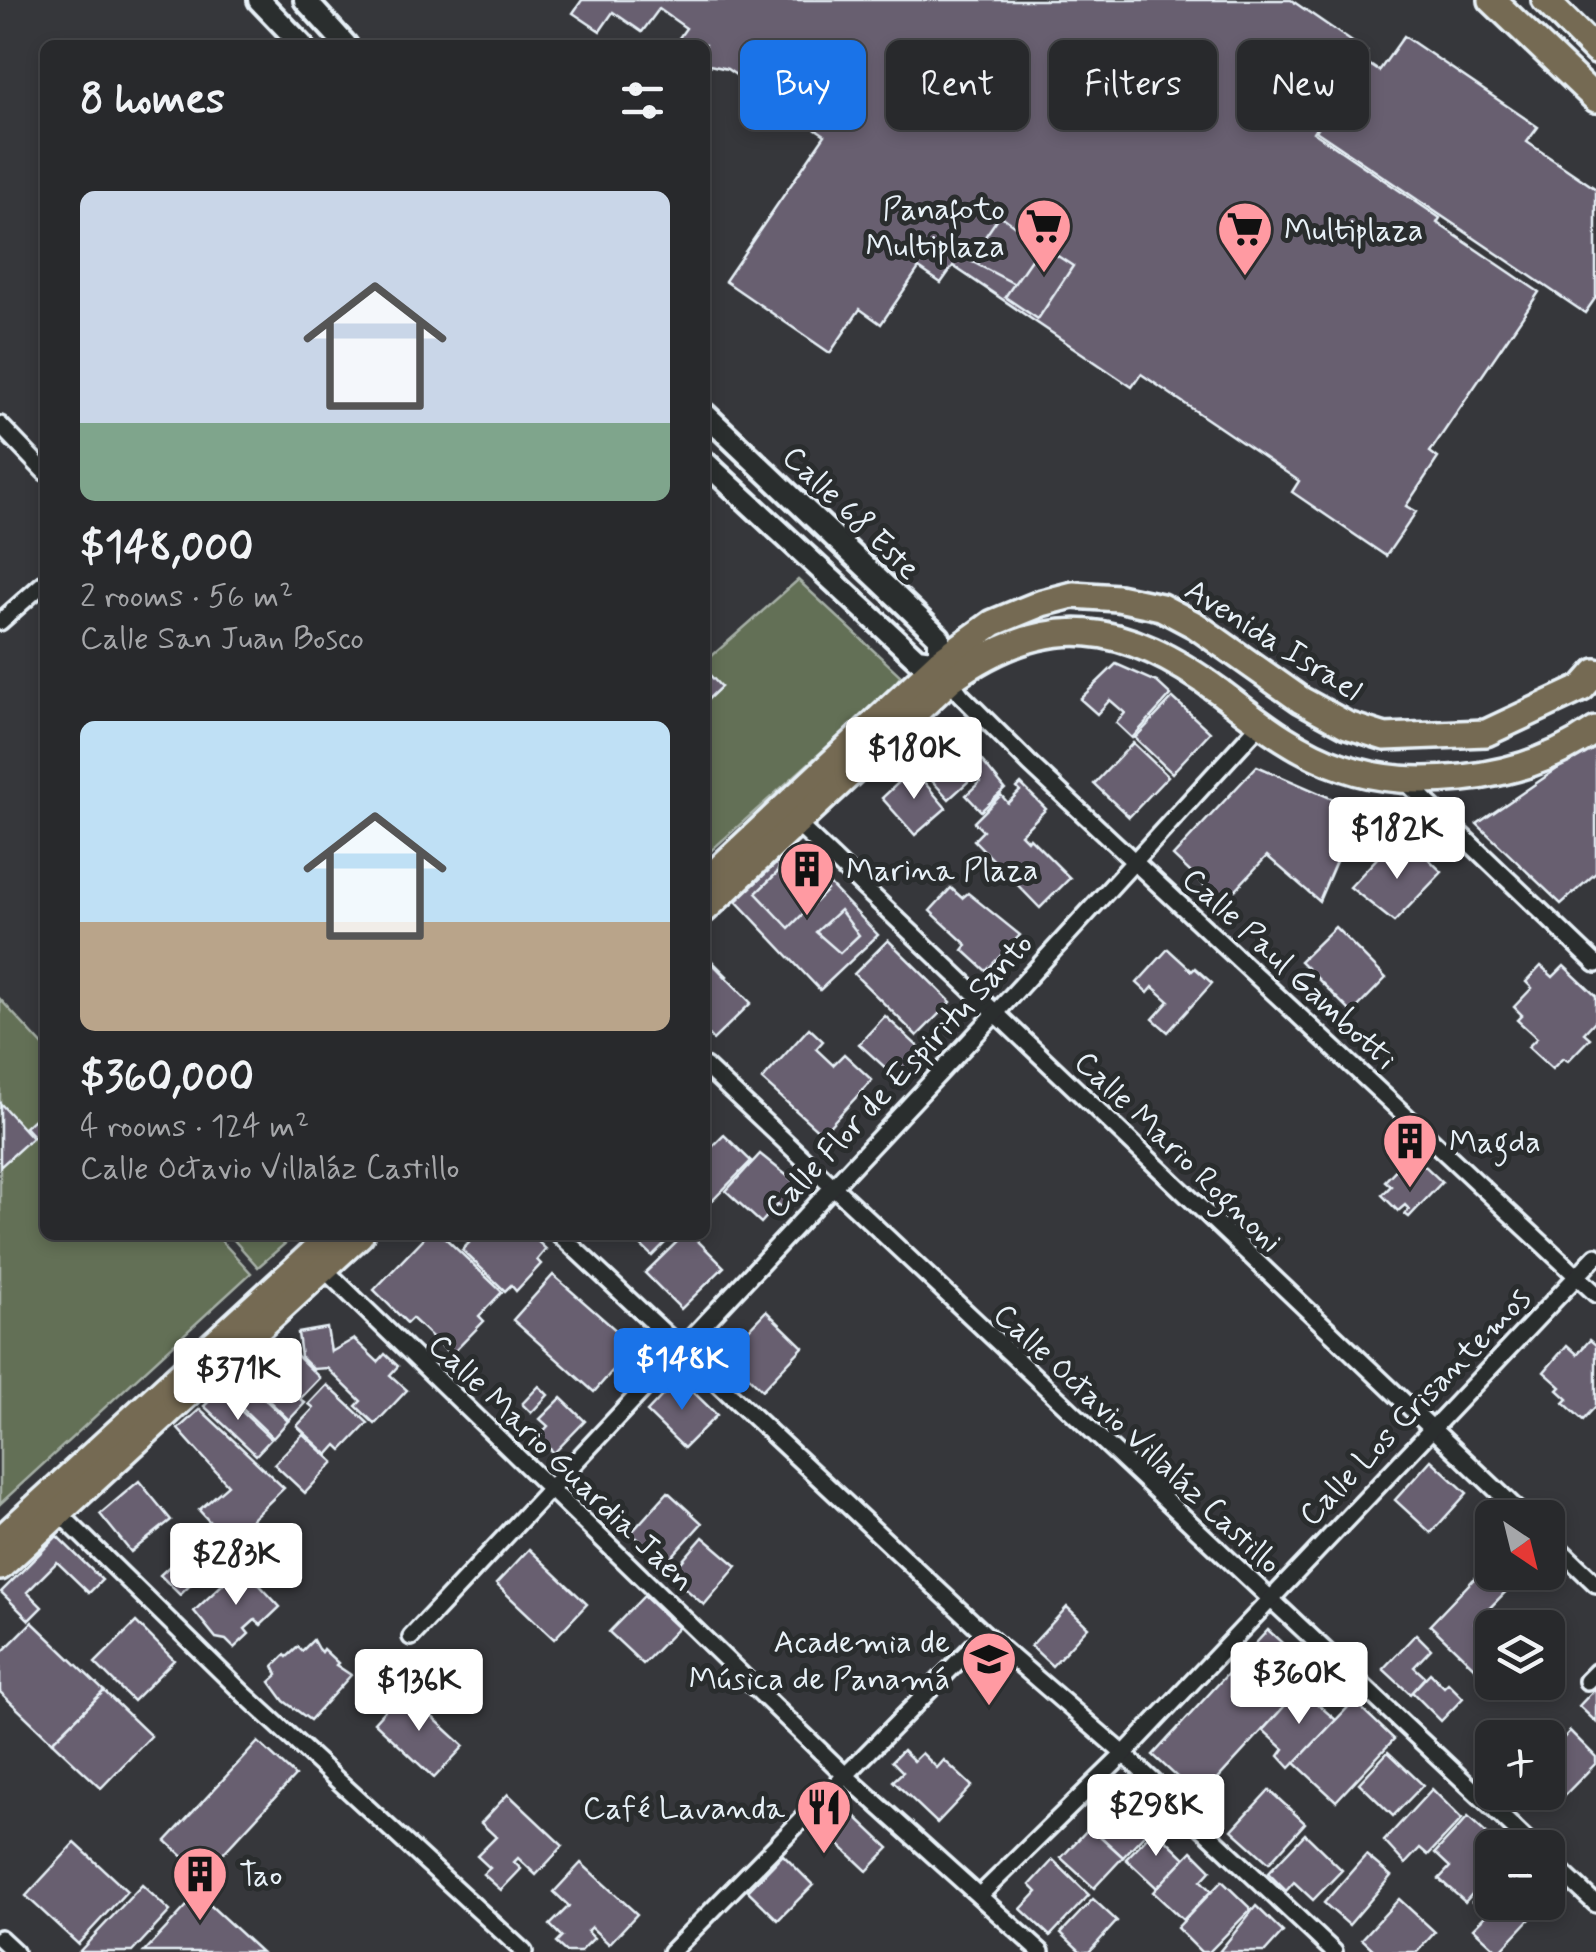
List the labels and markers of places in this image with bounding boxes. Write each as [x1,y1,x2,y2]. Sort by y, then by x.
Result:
place label: Panafoto Multiplaza [865,189,1005,268]
supermarket icon: Panafoto Multiplaza [1014,196,1074,275]
supermarket icon: Multiplaza [1215,199,1275,278]
place label: Multiplaza [1284,210,1424,252]
pin: $180K [844,717,984,802]
pin: $182K [1327,797,1467,882]
building icon: Marina Plaza [777,839,837,918]
place label: Marina Plaza [846,850,1039,892]
building icon: Magda [1380,1111,1440,1190]
place label: Magda [1449,1122,1541,1167]
pin: $148K [612,1328,752,1413]
pin: $371K [168,1338,308,1423]
pin: $283K [166,1523,306,1608]
place label: Academia de Música de Panamá [689,1622,950,1701]
school or university icon: Academia de Música de Panamá [959,1629,1019,1708]
pin: $360K [1229,1642,1369,1727]
pin: $136K [349,1649,489,1734]
pin: $298K [1086,1774,1226,1859]
restaurant icon: Café Lavanda [794,1777,854,1856]
place label: Café Lavanda [583,1788,786,1830]
building icon: Tao [170,1844,230,1923]
place label: Tao [239,1855,282,1897]

